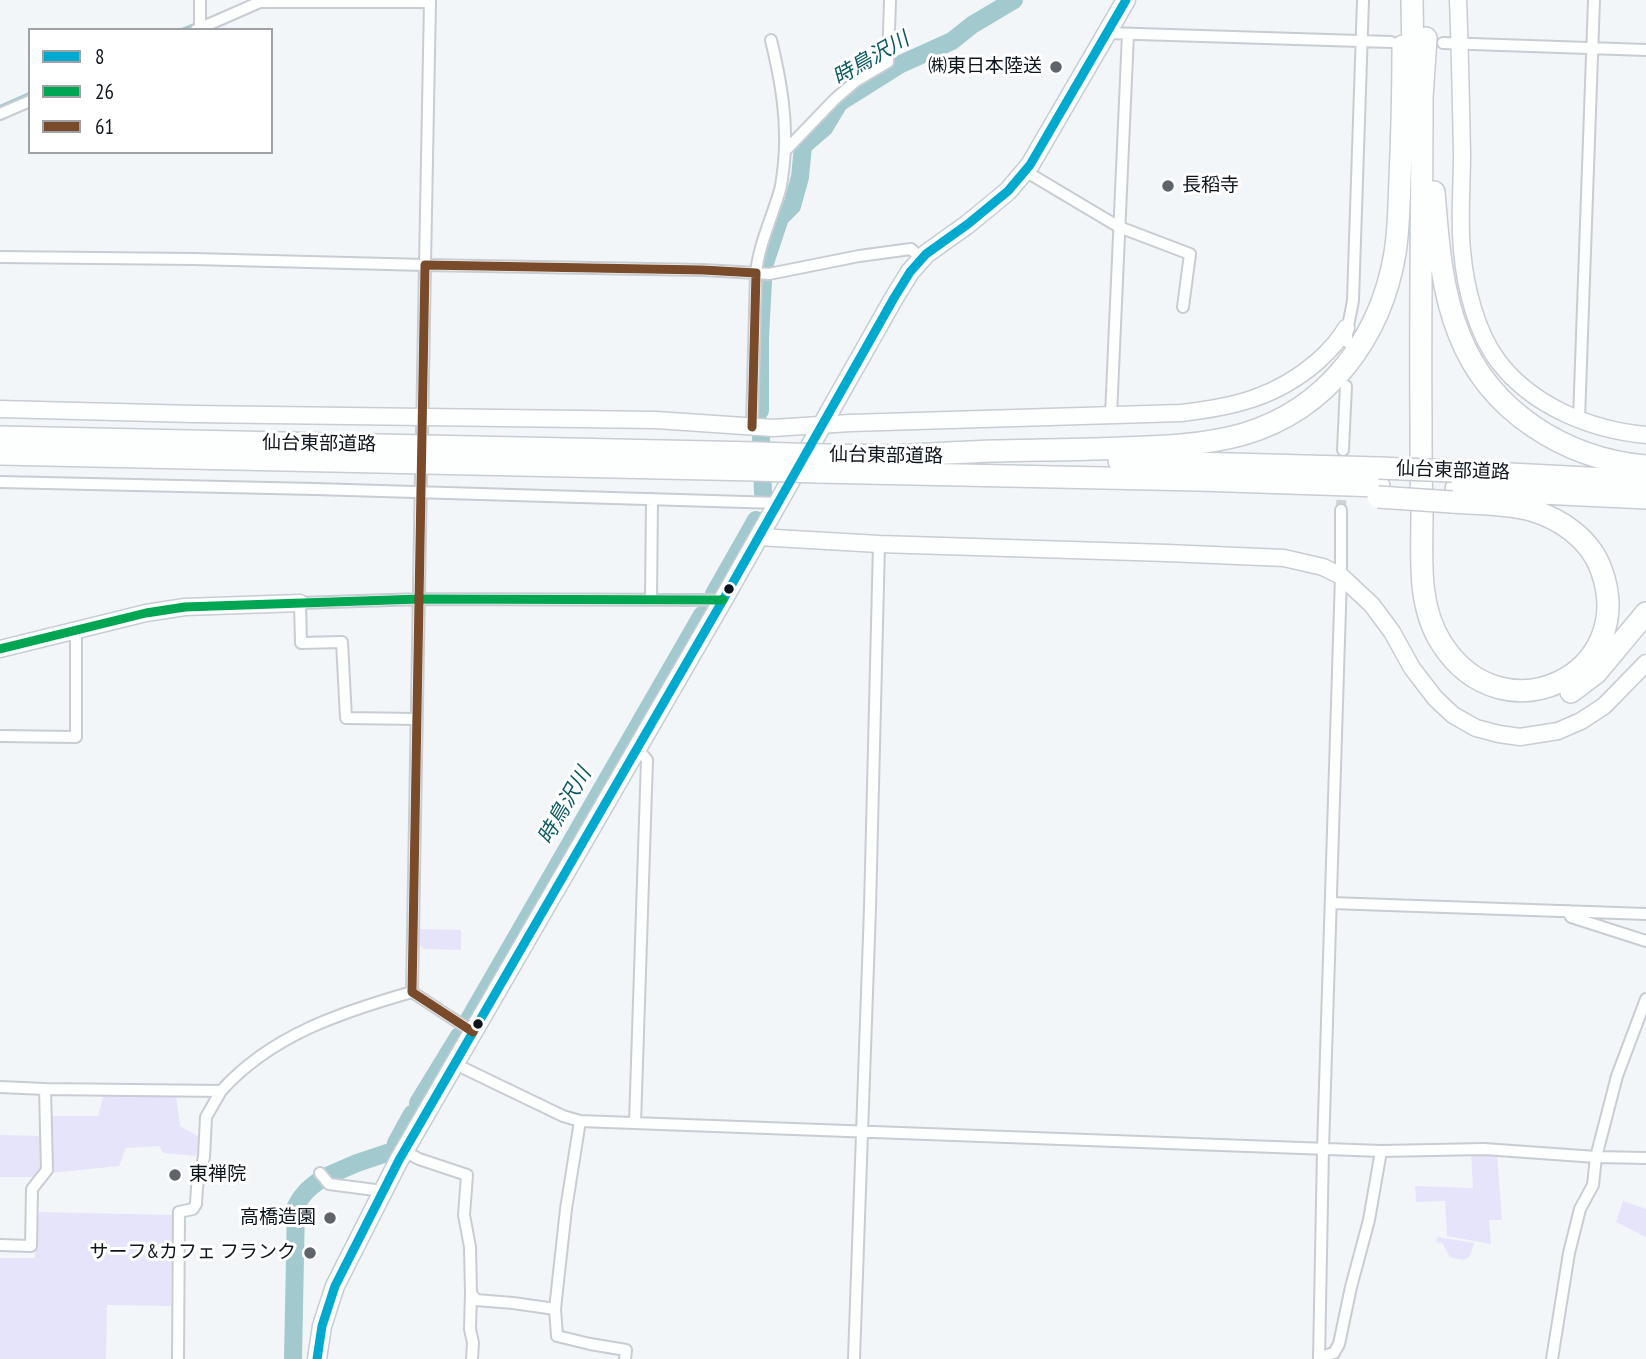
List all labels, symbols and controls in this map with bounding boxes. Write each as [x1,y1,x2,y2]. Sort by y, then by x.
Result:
water label: 時鳥沢川 [828,27,914,91]
legend [28,28,273,154]
text: 8 [95,43,104,70]
place label: ㈱東日本陸送 [928,56,1042,78]
marker: ㈱東日本陸送 [1048,59,1064,75]
text: 26 [95,78,114,105]
text: 61 [95,113,114,140]
place label: 長稻寺 [1182,175,1239,197]
marker: 長稻寺 [1160,178,1176,194]
street label: 仙台東部道路 [262,432,376,456]
street label: 仙台東部道路 [829,444,943,468]
street label: 仙台東部道路 [1396,458,1510,484]
unlabelled marker [722,582,736,596]
water label: 時鳥沢川 [533,763,597,849]
unlabelled marker [471,1017,485,1031]
place label: 東禅院 [189,1164,246,1186]
marker: 東禅院 [167,1167,183,1183]
place label: 高橋造園 [240,1207,316,1229]
marker: 高橋造園 [322,1210,338,1226]
place label: サーフ&カフェ フランク [90,1242,296,1264]
marker: サーフ&カフェ フランク [302,1245,318,1261]

